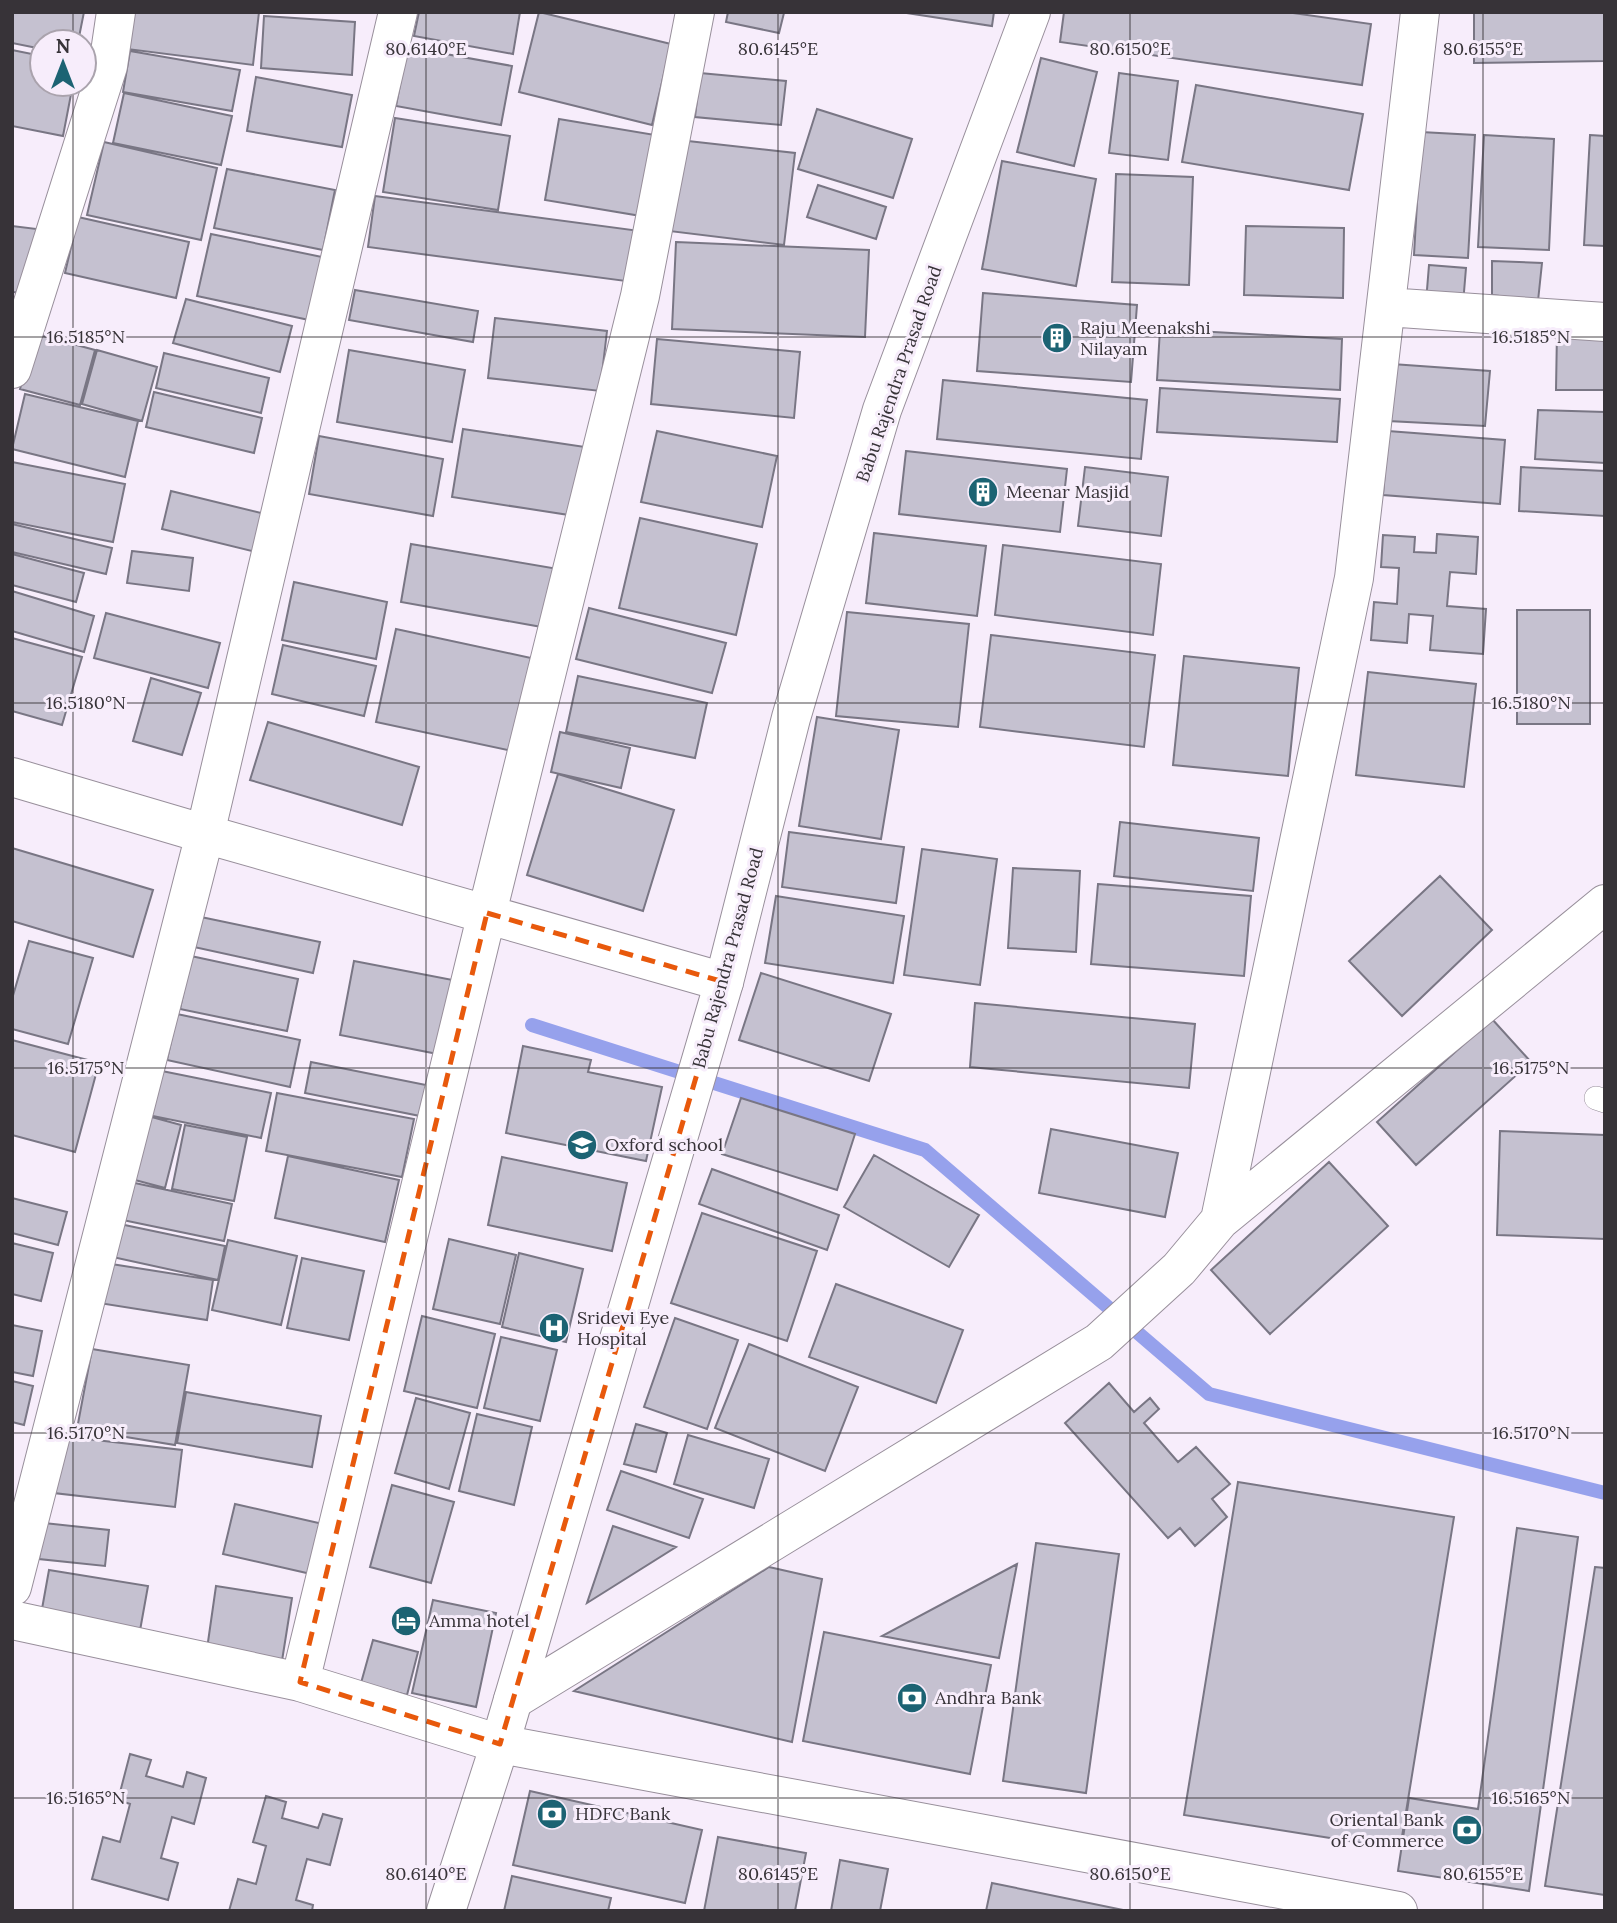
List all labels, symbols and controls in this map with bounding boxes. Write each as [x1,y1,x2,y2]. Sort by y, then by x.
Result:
north arrow [28,28,98,98]
text: N [56,34,71,58]
text: 80.6140°E [385,37,467,60]
text: 80.6145°E [738,37,818,60]
text: 80.6150°E [1089,37,1171,60]
text: 80.6155°E [1443,37,1523,60]
street label: Babu Rajendra Prasad Road [851,262,947,485]
place label: Raju Meenakshi Nilayam [1080,316,1211,360]
building icon: Raju Meenakshi Nilayam [1040,321,1074,355]
text: 16.5185°N [47,325,125,348]
text: 16.5185°N [1492,325,1570,348]
building icon: Meenar Masjid [966,475,1000,509]
place label: Meenar Masjid [1006,480,1129,503]
text: 16.5180°N [46,691,126,714]
text: 16.5180°N [1491,691,1571,714]
street label: Babu Rajendra Prasad Road [687,845,768,1071]
text: 16.5175°N [48,1056,124,1079]
text: 16.5175°N [1493,1056,1569,1079]
school or university icon: Oxford school [565,1128,599,1162]
place label: Oxford school [605,1133,723,1156]
place label: Sridevi Eye Hospital [577,1306,670,1350]
hospital icon: Sridevi Eye Hospital [537,1311,571,1345]
text: 16.5170°N [47,1421,125,1444]
text: 16.5170°N [1492,1421,1570,1444]
hotel icon: Amma hotel [389,1604,423,1638]
place label: Amma hotel [428,1609,530,1632]
bank icon: Andhra Bank [895,1681,929,1715]
place label: Andhra Bank [934,1686,1042,1709]
text: 16.5165°N [47,1786,125,1809]
text: 16.5165°N [1492,1786,1570,1809]
bank icon: HDFC Bank [535,1797,569,1831]
place label: HDFC Bank [575,1802,671,1825]
place label: Oriental Bank of Commerce [1329,1808,1444,1852]
bank icon: Oriental Bank of Commerce [1450,1813,1484,1847]
text: 80.6140°E [385,1862,467,1885]
text: 80.6145°E [738,1862,818,1885]
text: 80.6150°E [1089,1862,1171,1885]
text: 80.6155°E [1443,1862,1523,1885]

